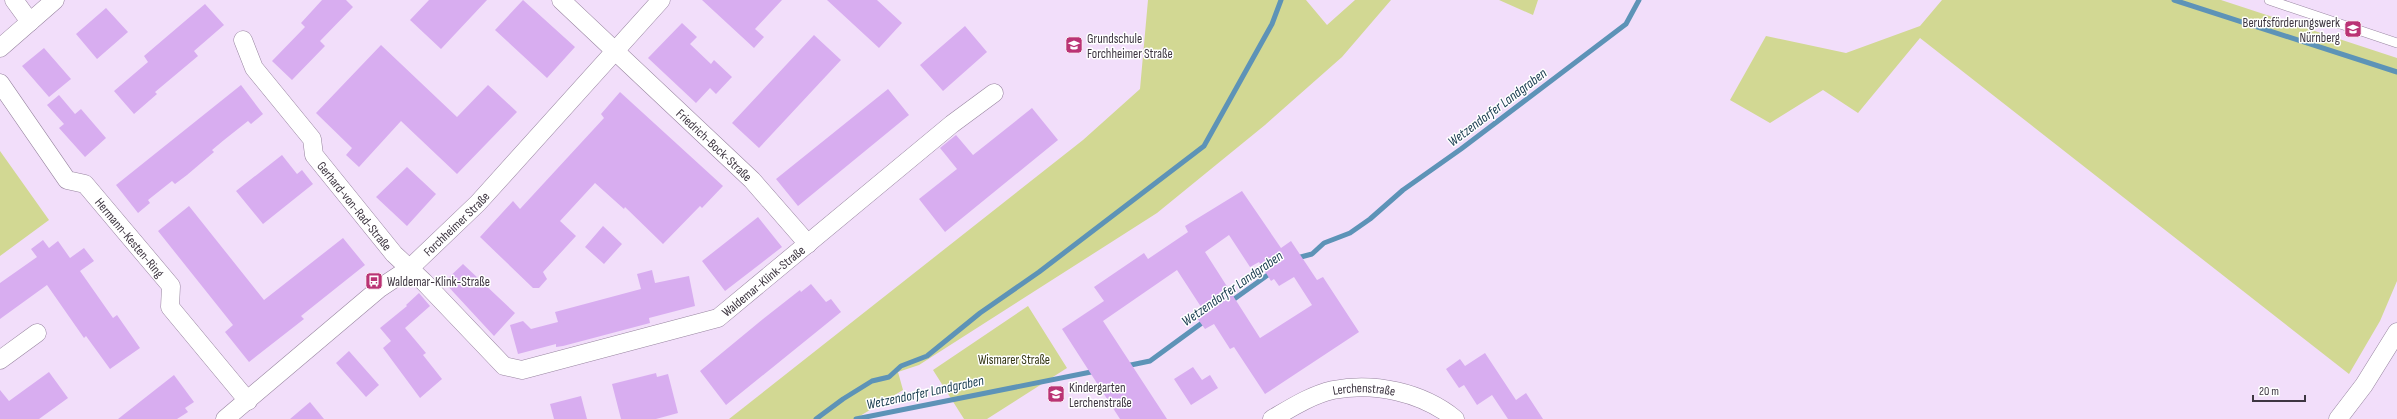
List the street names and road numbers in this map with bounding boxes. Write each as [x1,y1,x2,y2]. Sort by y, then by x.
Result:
street label: Friedrich-Bock-Straße [673,106,755,185]
street label: Gerhard-von-Rad-Straße [313,158,395,254]
street label: Forchheimer Straße [420,189,493,260]
street label: Hermann-Kesten-Ring [91,195,167,281]
street label: Waldemar-Klink-Straße [719,242,809,320]
street label: Lerchenstraße [1331,380,1397,400]

